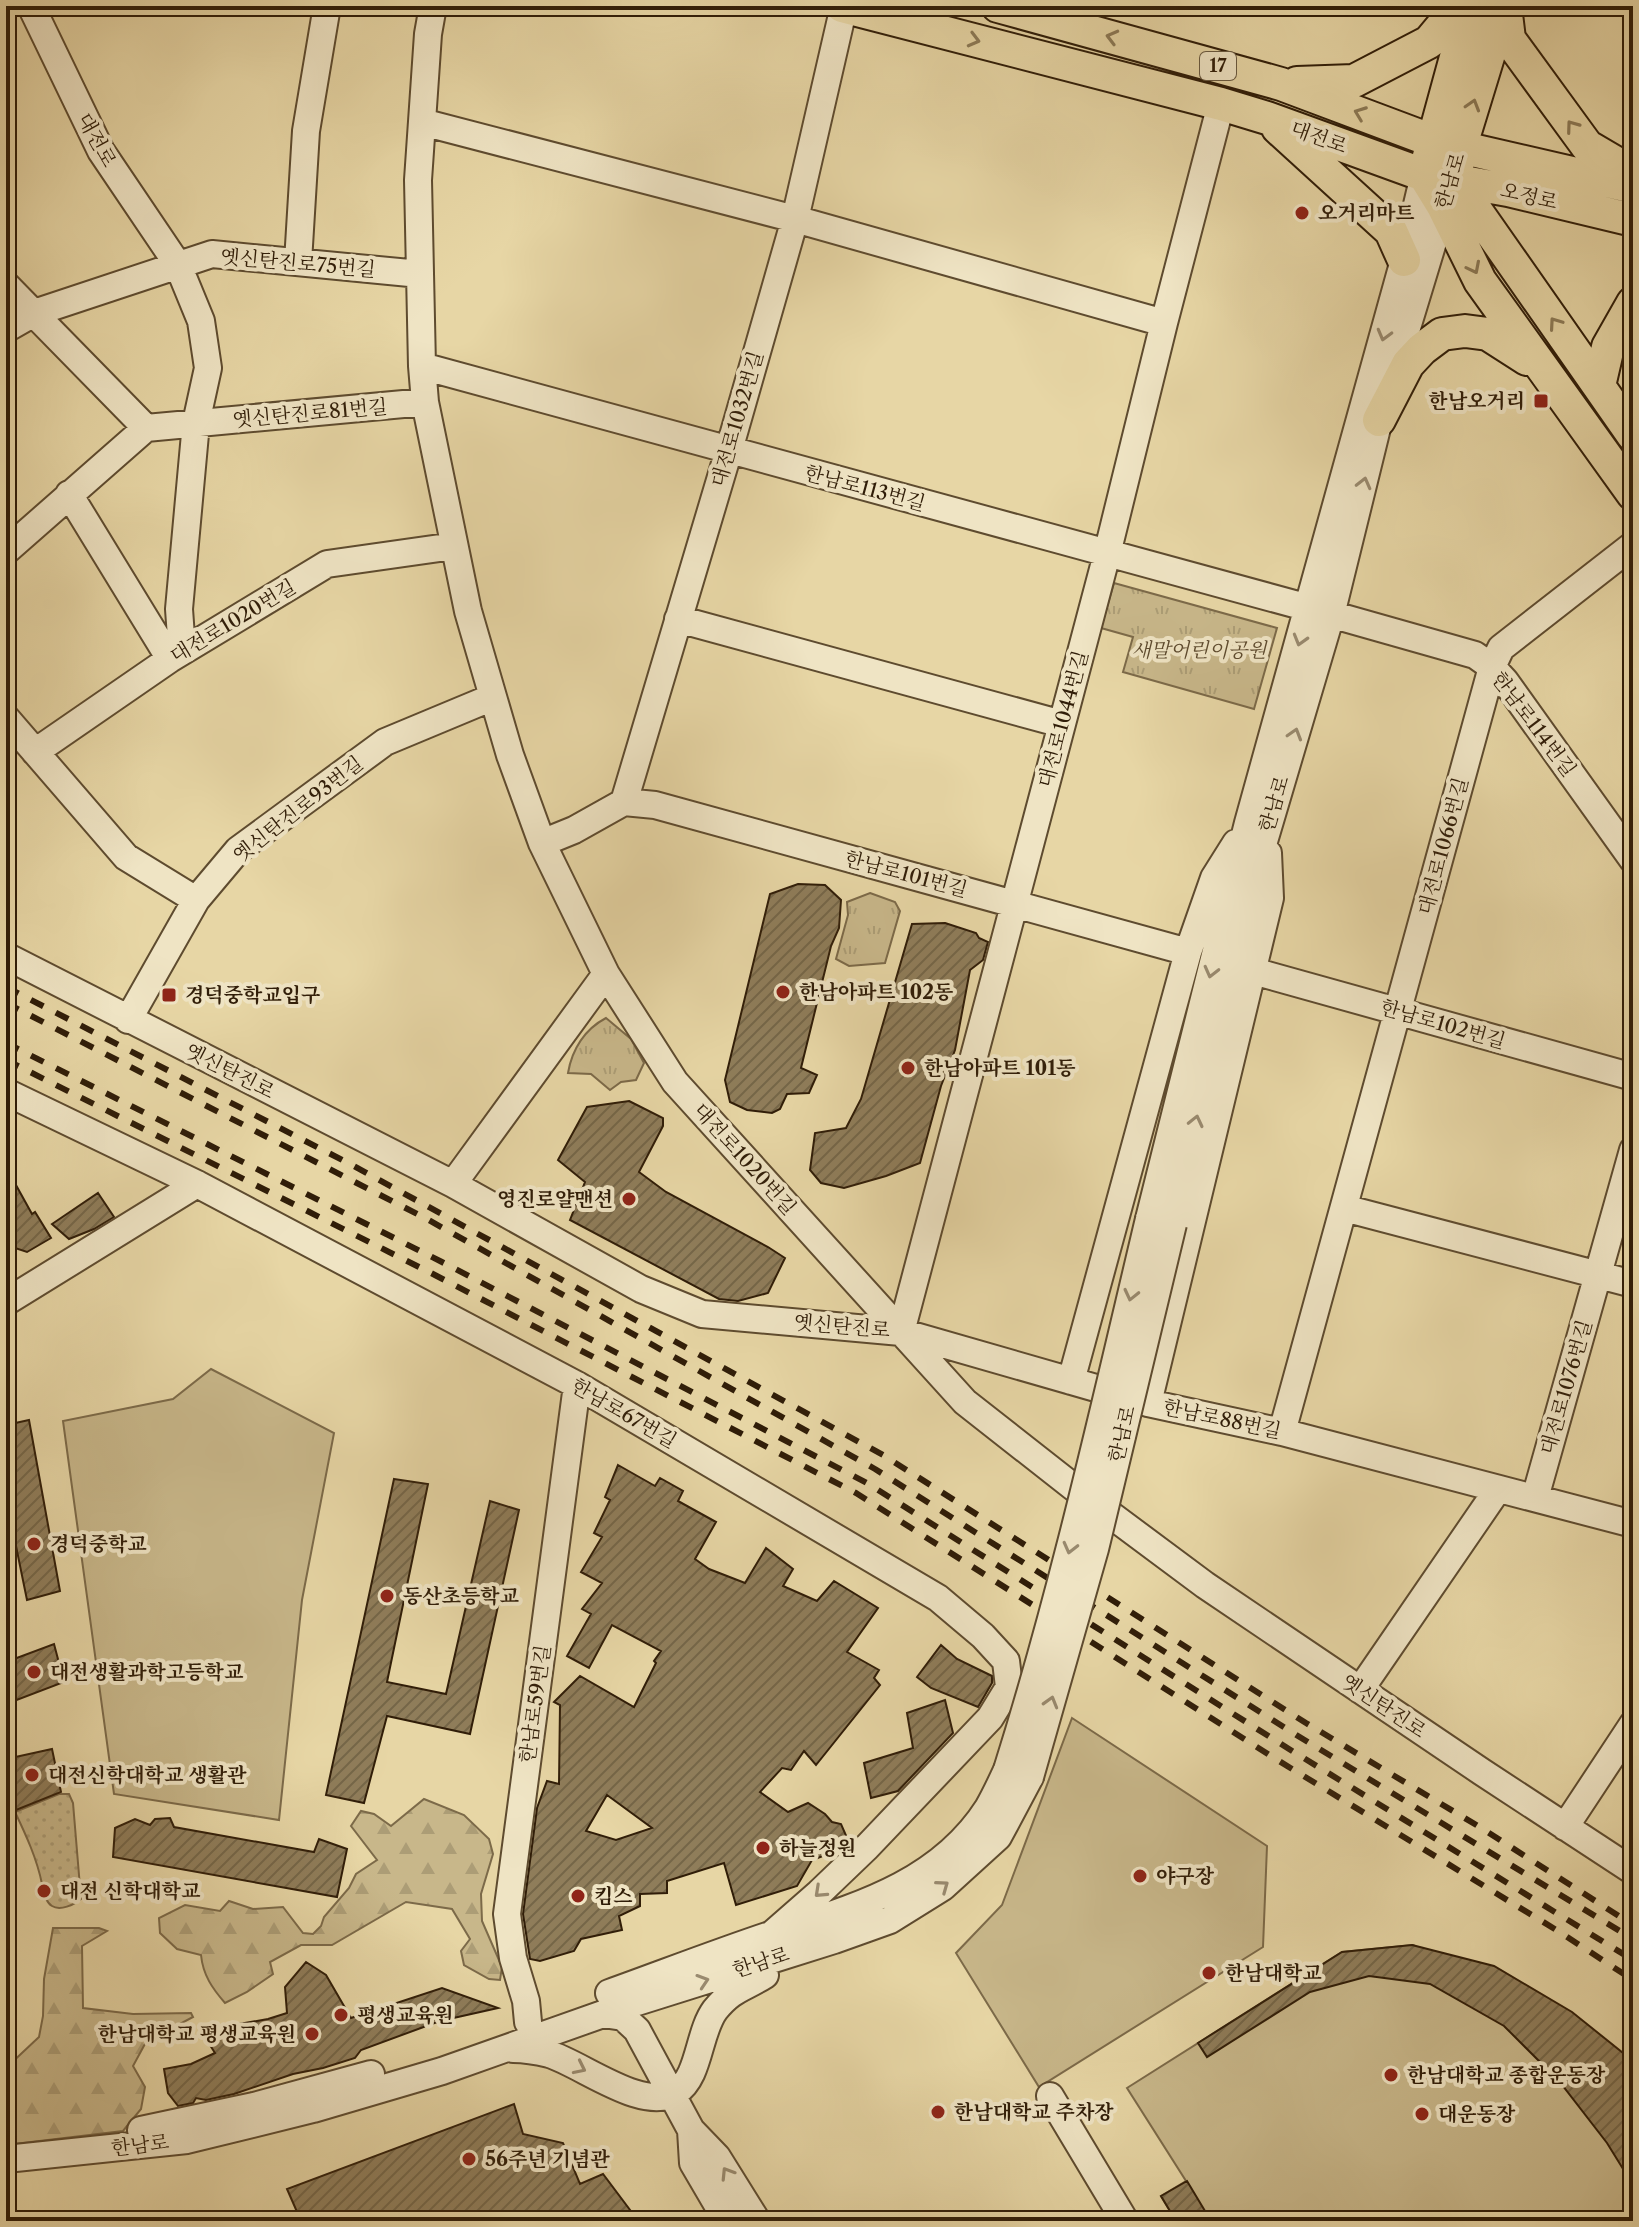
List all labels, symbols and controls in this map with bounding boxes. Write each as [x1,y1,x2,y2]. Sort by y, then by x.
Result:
one-way arrow [1106,30,1120,46]
one-way arrow [966,31,980,48]
road number: 17 [1200,52,1236,80]
one-way arrow [1464,99,1480,112]
one-way arrow [1354,106,1368,123]
street label: 대전로 [72,109,122,171]
street label: 대전로 [1288,116,1350,158]
one-way arrow [1568,120,1582,135]
street label: 한남로 [1430,150,1470,212]
street label: 오정로 [1498,178,1560,214]
place label: 오거리마트 [1318,201,1415,225]
marker: 오거리마트 [1293,204,1311,222]
street label: 옛신탄진로75번길 [219,244,377,282]
one-way arrow [1465,260,1480,275]
one-way arrow [1550,317,1565,331]
one-way arrow [1376,328,1393,342]
street label: 대전로1032번길 [706,348,768,490]
place label: 한남오거리 [1428,389,1525,413]
marker: 한남오거리 [1532,392,1550,410]
street label: 옛신탄진로81번길 [231,394,389,432]
street label: 한남로113번길 [802,460,928,516]
one-way arrow [1354,477,1371,490]
street label: 대전로1020번길 [166,574,300,668]
one-way arrow [1293,632,1309,646]
park label: 새말어린이공원 [1131,638,1268,662]
street label: 대전로1044번길 [1033,648,1093,790]
street label: 한남로114번길 [1487,667,1581,781]
one-way arrow [1286,727,1302,741]
street label: 옛신탄진로93번길 [228,751,368,867]
street label: 한남로 [1254,773,1294,835]
street label: 대전로1066번길 [1413,775,1473,917]
street label: 한남로101번길 [842,846,970,902]
one-way arrow [1203,965,1220,979]
place label: 한남아파트 102동 [799,980,954,1004]
place label: 경덕중학교입구 [185,983,320,1007]
marker: 한남아파트 102동 [774,983,792,1001]
marker: 경덕중학교입구 [160,986,178,1004]
street label: 한남로102번길 [1378,995,1508,1053]
street label: 옛신탄진로 [182,1038,278,1104]
place label: 한남아파트 101동 [924,1056,1076,1080]
marker: 한남아파트 101동 [899,1059,917,1077]
street label: 대전로1020번길 [689,1098,801,1220]
one-way arrow [1187,1115,1204,1128]
place label: 영진로얄맨션 [497,1187,613,1211]
marker: 영진로얄맨션 [620,1190,638,1208]
one-way arrow [1123,1288,1140,1302]
street label: 옛신탄진로 [793,1310,891,1342]
street label: 대전로1076번길 [1535,1317,1597,1457]
street label: 한남로67번길 [567,1373,681,1453]
street label: 한남로88번길 [1161,1395,1283,1443]
street label: 한남로 [1104,1403,1140,1465]
place label: 경덕중학교 [50,1532,147,1556]
marker: 경덕중학교 [25,1535,43,1553]
one-way arrow [1063,1541,1080,1554]
place label: 동산초등학교 [403,1584,520,1608]
marker: 동산초등학교 [378,1587,396,1605]
street label: 한남로59번길 [515,1643,555,1765]
place label: 대전생활과학고등학교 [50,1660,244,1684]
marker: 대전생활과학고등학교 [25,1663,43,1681]
street label: 옛신탄진로 [1337,1669,1431,1743]
one-way arrow [1042,1696,1059,1710]
place label: 대전신학대학교 생활관 [48,1763,247,1787]
marker: 대전신학대학교 생활관 [23,1766,41,1784]
place label: 하늘정원 [779,1836,856,1860]
marker: 하늘정원 [754,1839,772,1857]
place label: 야구장 [1156,1864,1215,1888]
marker: 야구장 [1131,1867,1149,1885]
place label: 대전 신학대학교 [60,1879,201,1903]
one-way arrow [934,1881,949,1896]
marker: 대전 신학대학교 [35,1882,53,1900]
one-way arrow [815,1882,829,1897]
place label: 킴스 [594,1884,633,1908]
marker: 킴스 [569,1887,587,1905]
street label: 한남로 [730,1942,792,1982]
place label: 한남대학교 [1225,1961,1322,1985]
marker: 한남대학교 [1200,1964,1218,1982]
one-way arrow [695,1974,709,1990]
place label: 평생교육원 [357,2003,454,2027]
marker: 평생교육원 [332,2006,350,2024]
place label: 한남대학교 평생교육원 [98,2022,296,2046]
marker: 한남대학교 평생교육원 [303,2025,321,2043]
one-way arrow [571,2058,586,2074]
place label: 한남대학교 종합운동장 [1407,2063,1606,2087]
marker: 한남대학교 종합운동장 [1382,2066,1400,2084]
place label: 한남대학교 주차장 [954,2100,1114,2124]
place label: 대운동장 [1438,2102,1516,2126]
marker: 한남대학교 주차장 [929,2103,947,2121]
marker: 대운동장 [1413,2105,1431,2123]
street label: 한남로 [110,2130,170,2160]
place label: 56주년 기념관 [485,2147,610,2171]
marker: 56주년 기념관 [460,2150,478,2168]
one-way arrow [721,2167,737,2182]

